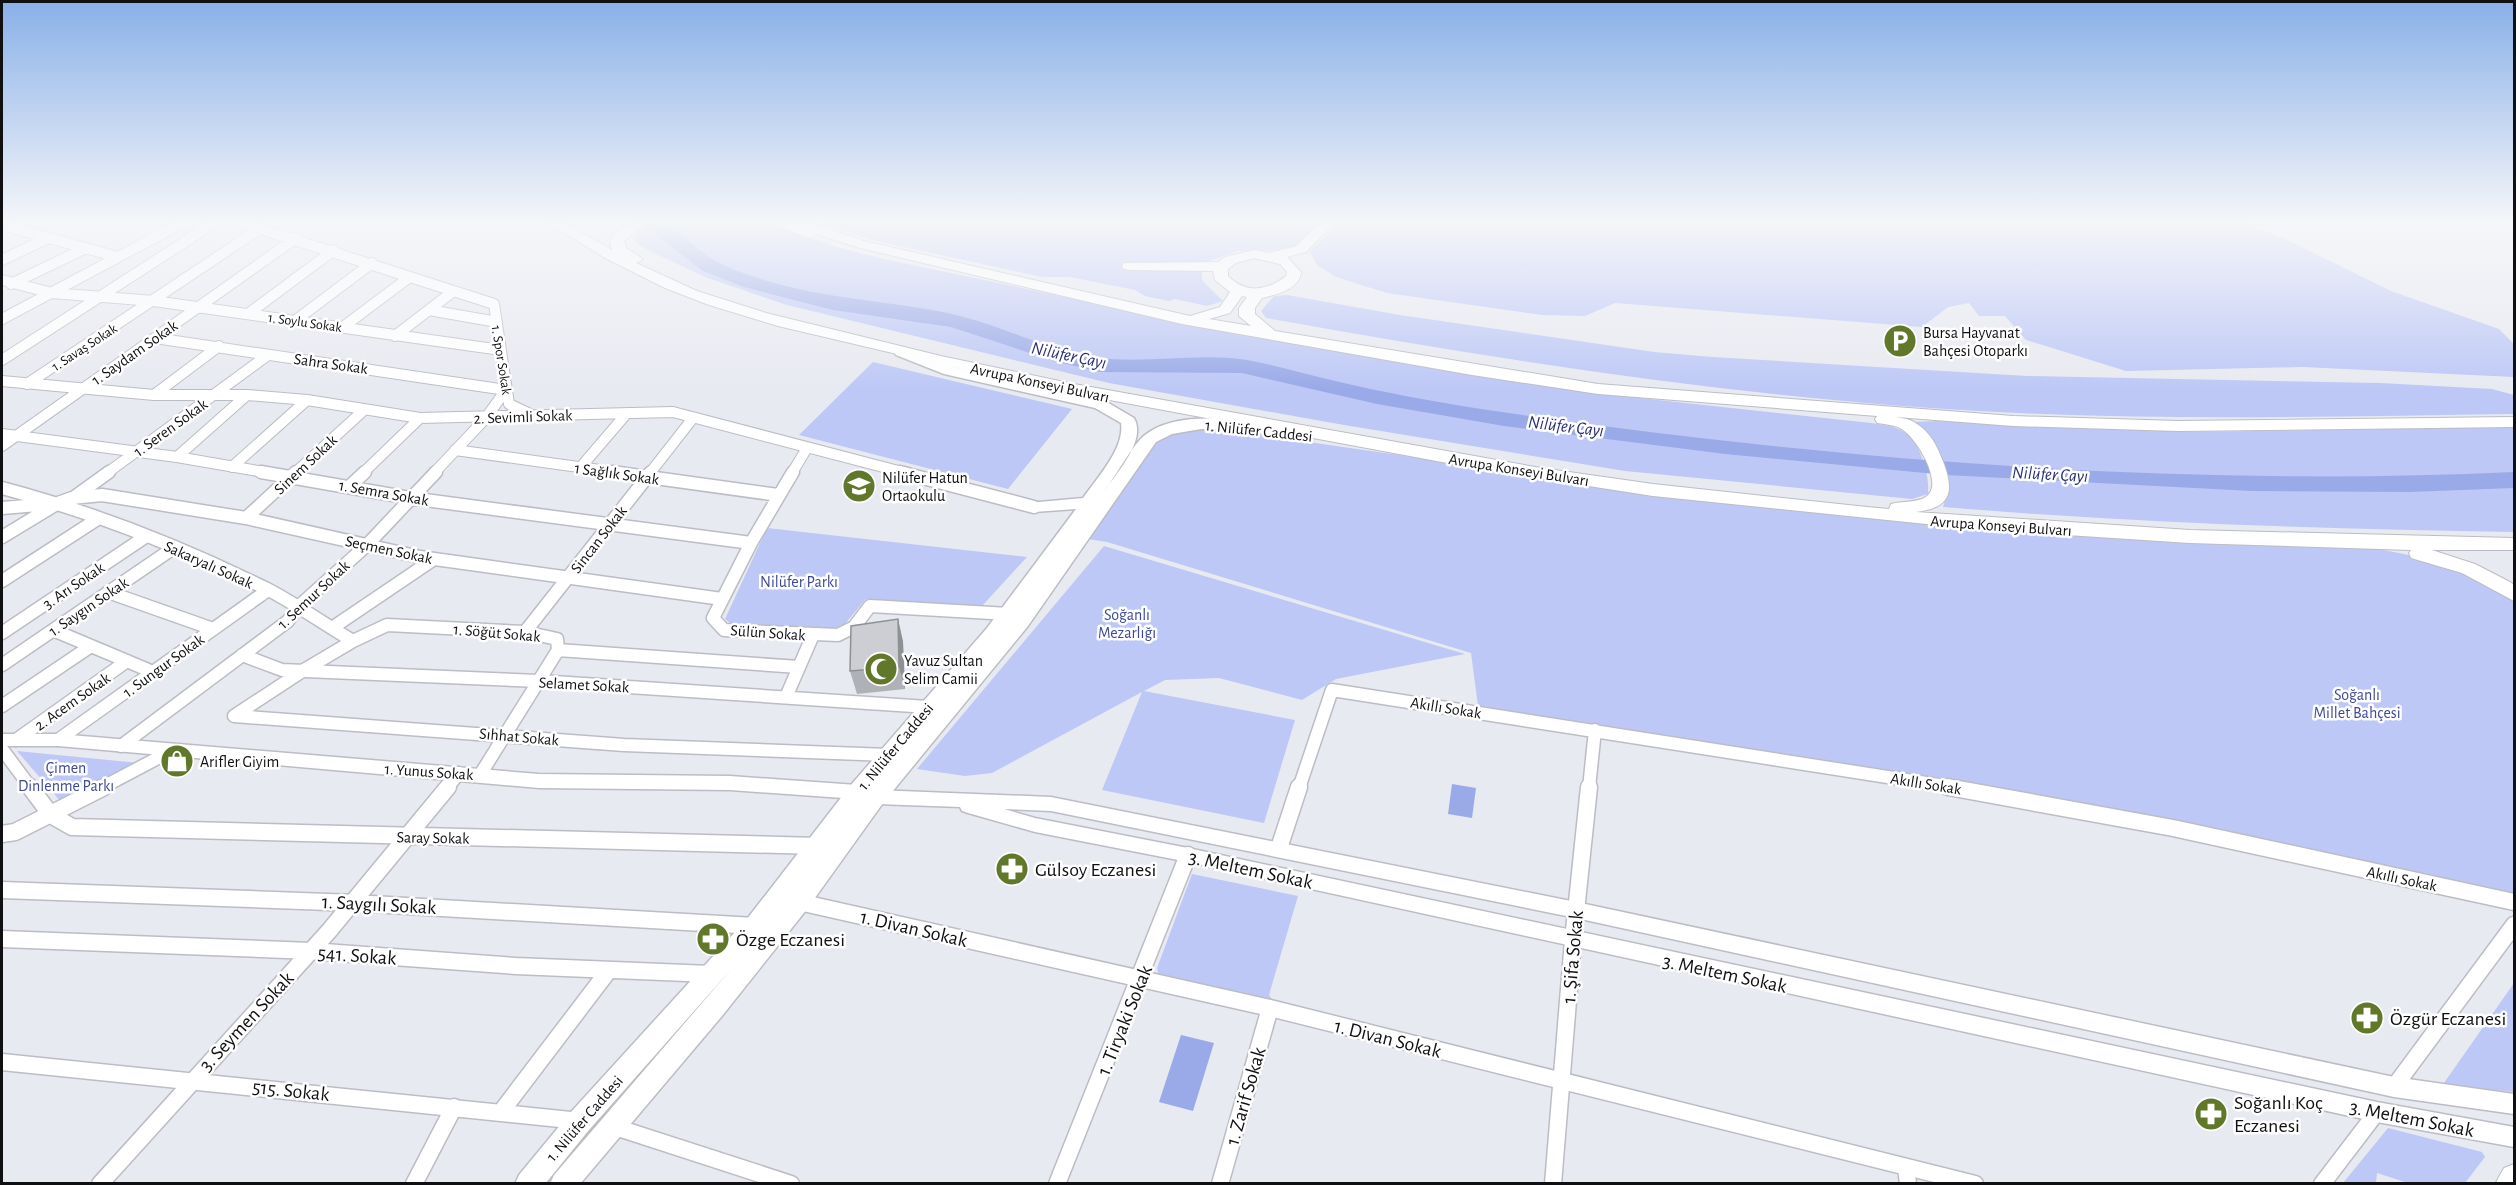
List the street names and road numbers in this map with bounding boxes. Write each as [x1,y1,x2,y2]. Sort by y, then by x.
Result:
street label: 1. Soylu Sokak [267,311,343,335]
street label: 1. Saydam Sokak [89,317,181,389]
street label: 1. Savaş Sokak [49,321,120,374]
street label: 1. Spor Sokak [489,325,513,396]
street label: Sahra Sokak [293,351,370,377]
street label: Avrupa Konseyi Bulvarı [969,360,1111,407]
street label: 1. Seren Sokak [131,395,211,460]
street label: 2. Sevimli Sokak [473,407,573,427]
street label: 1. Nilüfer Caddesi [1204,417,1313,445]
street label: Sinem Sokak [271,431,341,498]
street label: Avrupa Konseyi Bulvarı [1447,451,1590,490]
street label: 1 Sağlık Sokak [574,460,661,488]
street label: 1. Semra Sokak [338,477,431,509]
street label: Sincan Sokak [568,502,630,576]
street label: Avrupa Konseyi Bulvarı [1930,513,2072,540]
street label: Seçmen Sokak [344,533,434,567]
street label: Sakaryalı Sokak [161,538,256,593]
street label: 1. Semur Sokak [275,557,353,632]
street label: 3. Arı Sokak [40,559,108,612]
street label: 1. Saygın Sokak [46,574,132,640]
street label: 1. Söğüt Sokak [453,621,542,645]
street label: Sülün Sokak [730,622,807,644]
street label: 1. Sungur Sokak [120,631,208,700]
street label: 2. Acem Sokak [32,670,114,734]
street label: Selamet Sokak [538,675,630,695]
street label: Akıllı Sokak [1409,694,1483,722]
street label: 1. Nilüfer Caddesi [855,700,937,793]
street label: Sıhhat Sokak [478,726,560,749]
street label: 1. Yunus Sokak [384,761,475,783]
street label: Akıllı Sokak [1889,770,1963,798]
street label: Saray Sokak [396,829,470,848]
street label: 3. Meltem Sokak [1187,847,1315,893]
street label: Akıllı Sokak [2365,864,2439,894]
street label: 1. Saygılı Sokak [321,892,437,918]
street label: 1. Divan Sokak [858,907,969,951]
street label: 1. Şifa Sokak [1559,910,1587,1004]
street label: 541. Sokak [317,943,397,969]
street label: 3. Meltem Sokak [1661,951,1789,997]
street label: 1. Tiryaki Sokak [1094,962,1156,1078]
street label: 3. Seymen Sokak [196,968,298,1075]
street label: 1. Divan Sokak [1332,1016,1443,1062]
street label: 1. Zarif Sokak [1222,1045,1269,1148]
street label: 1. Nilüfer Caddesi [543,1073,626,1165]
street label: 515. Sokak [251,1077,330,1105]
street label: 3. Meltem Sokak [2348,1097,2476,1141]

